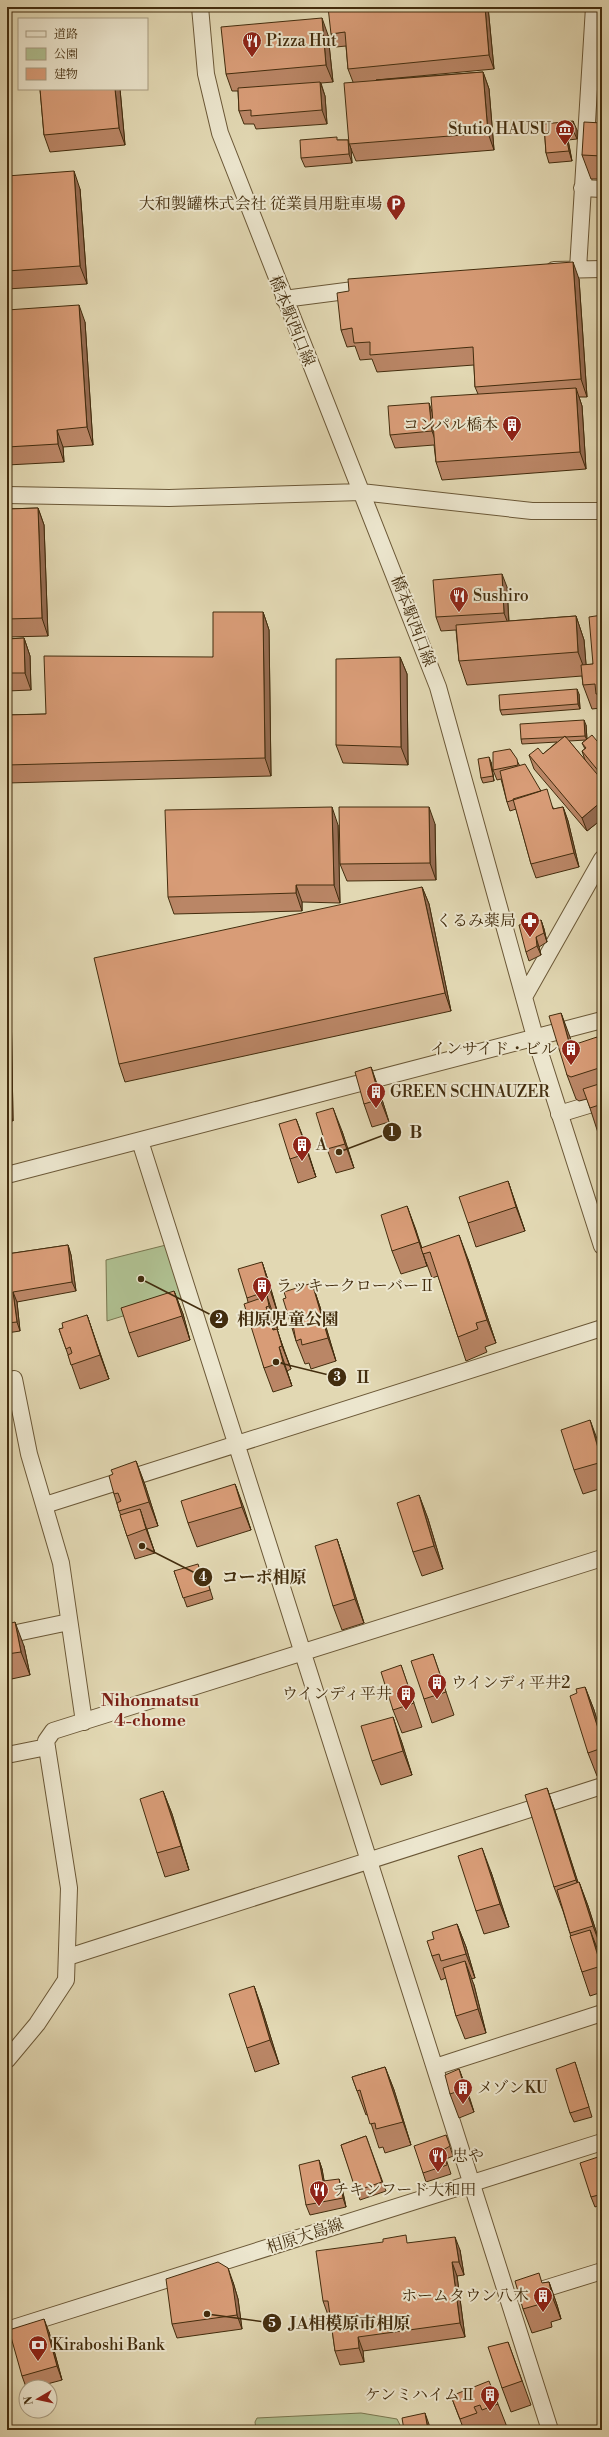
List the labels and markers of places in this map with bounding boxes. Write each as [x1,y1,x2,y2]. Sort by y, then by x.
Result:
restaurant icon: Pizza Hut [241,30,263,58]
place label: Pizza Hut [266,31,337,51]
museum icon: Stutio HAUSU [554,118,576,146]
place label: Stutio HAUSU [448,119,551,139]
parking icon: 大和製罐株式会社 従業員用駐車場 [385,193,407,221]
place label: 大和製罐株式会社 従業員用駐車場 [139,194,382,214]
building icon: コンパル橋本 [501,414,523,442]
place label: コンパル橋本 [403,415,498,435]
restaurant icon: Sushiro [448,585,470,613]
place label: Sushiro [473,586,529,606]
pharmacy icon: くるみ薬局 [519,910,541,938]
place label: くるみ薬局 [436,911,516,931]
building icon: インサイド・ビル [560,1038,582,1066]
place label: インサイド・ビル [430,1039,557,1059]
building icon: GREEN SCHNAUZER [365,1081,387,1109]
place label: GREEN SCHNAUZER [390,1082,550,1102]
callout: B [382,1117,430,1146]
building icon: A [291,1134,313,1162]
place label: A [315,1135,328,1155]
building icon: ラッキークローバーⅡ [251,1275,273,1303]
place label: ラッキークローバーⅡ [276,1276,435,1296]
callout: 相原児童公園 [209,1304,347,1333]
callout: Ⅱ [327,1362,380,1391]
callout: コーポ相原 [193,1562,314,1591]
building icon: ウインディ平井2 [426,1672,448,1700]
place label: ウインディ平井2 [451,1673,570,1693]
building icon: ウインディ平井 [395,1683,417,1711]
place label: ウインディ平井 [282,1684,392,1704]
building icon: メゾンKU [452,2077,474,2105]
place label: メゾンKU [477,2078,548,2098]
restaurant icon: 忠や [427,2145,449,2173]
place label: 忠や [452,2146,484,2166]
restaurant icon: チキンフード大和田 [308,2179,330,2207]
place label: チキンフード大和田 [333,2180,476,2200]
building icon: ホームタウン八木 [532,2285,554,2313]
place label: ホームタウン八木 [401,2286,529,2306]
callout: JA相模原市相原 [262,2308,418,2337]
bank icon: Kiraboshi Bank [27,2334,49,2362]
place label: Kiraboshi Bank [52,2335,166,2355]
building icon: ケンミハイムⅡ [479,2384,501,2412]
place label: ケンミハイムⅡ [365,2385,476,2405]

